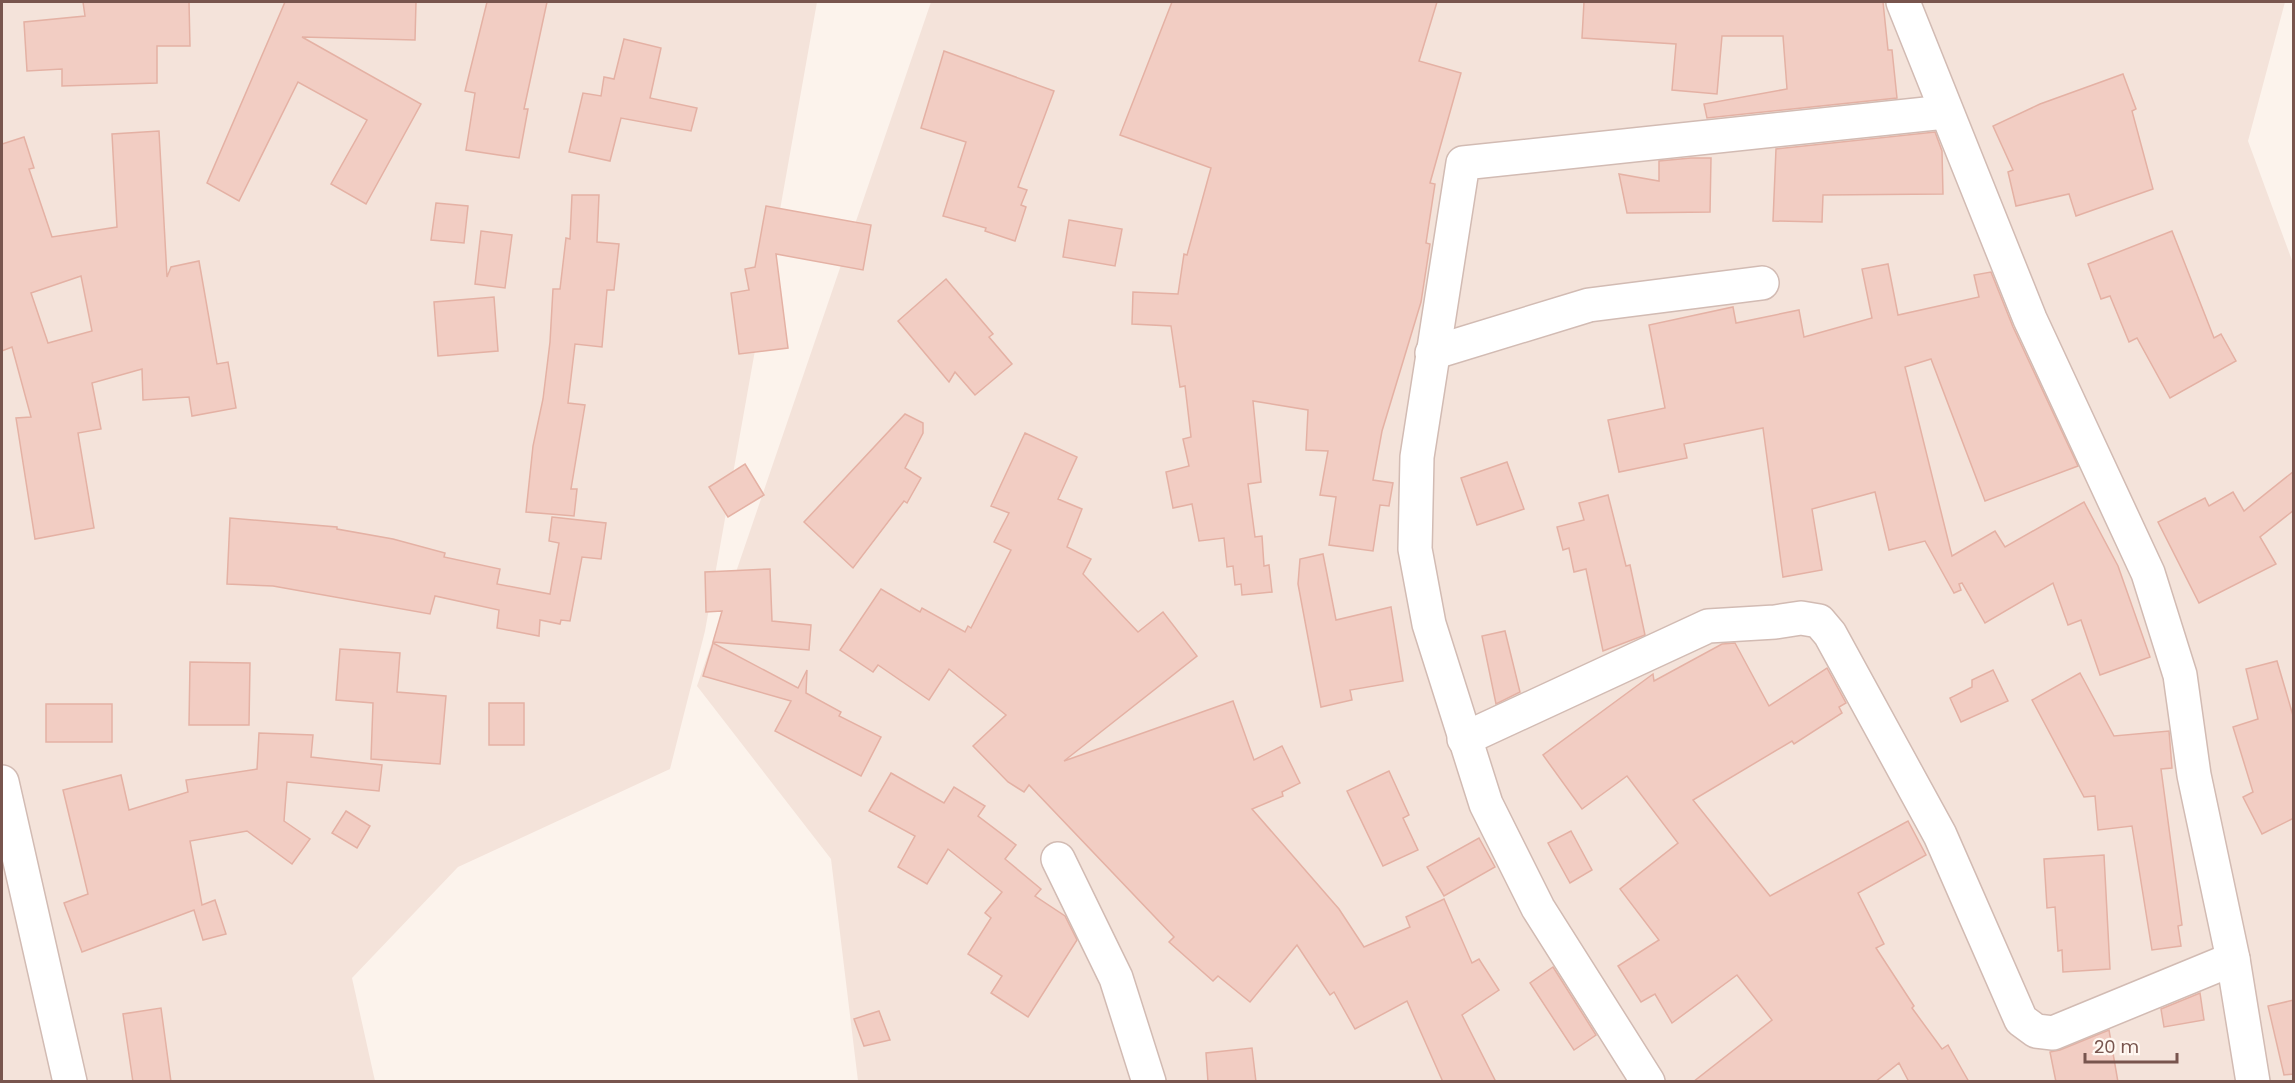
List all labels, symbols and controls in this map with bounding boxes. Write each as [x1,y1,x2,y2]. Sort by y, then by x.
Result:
scale bar [2085,1026,2176,1064]
text: 20 m [2094,1034,2139,1059]

